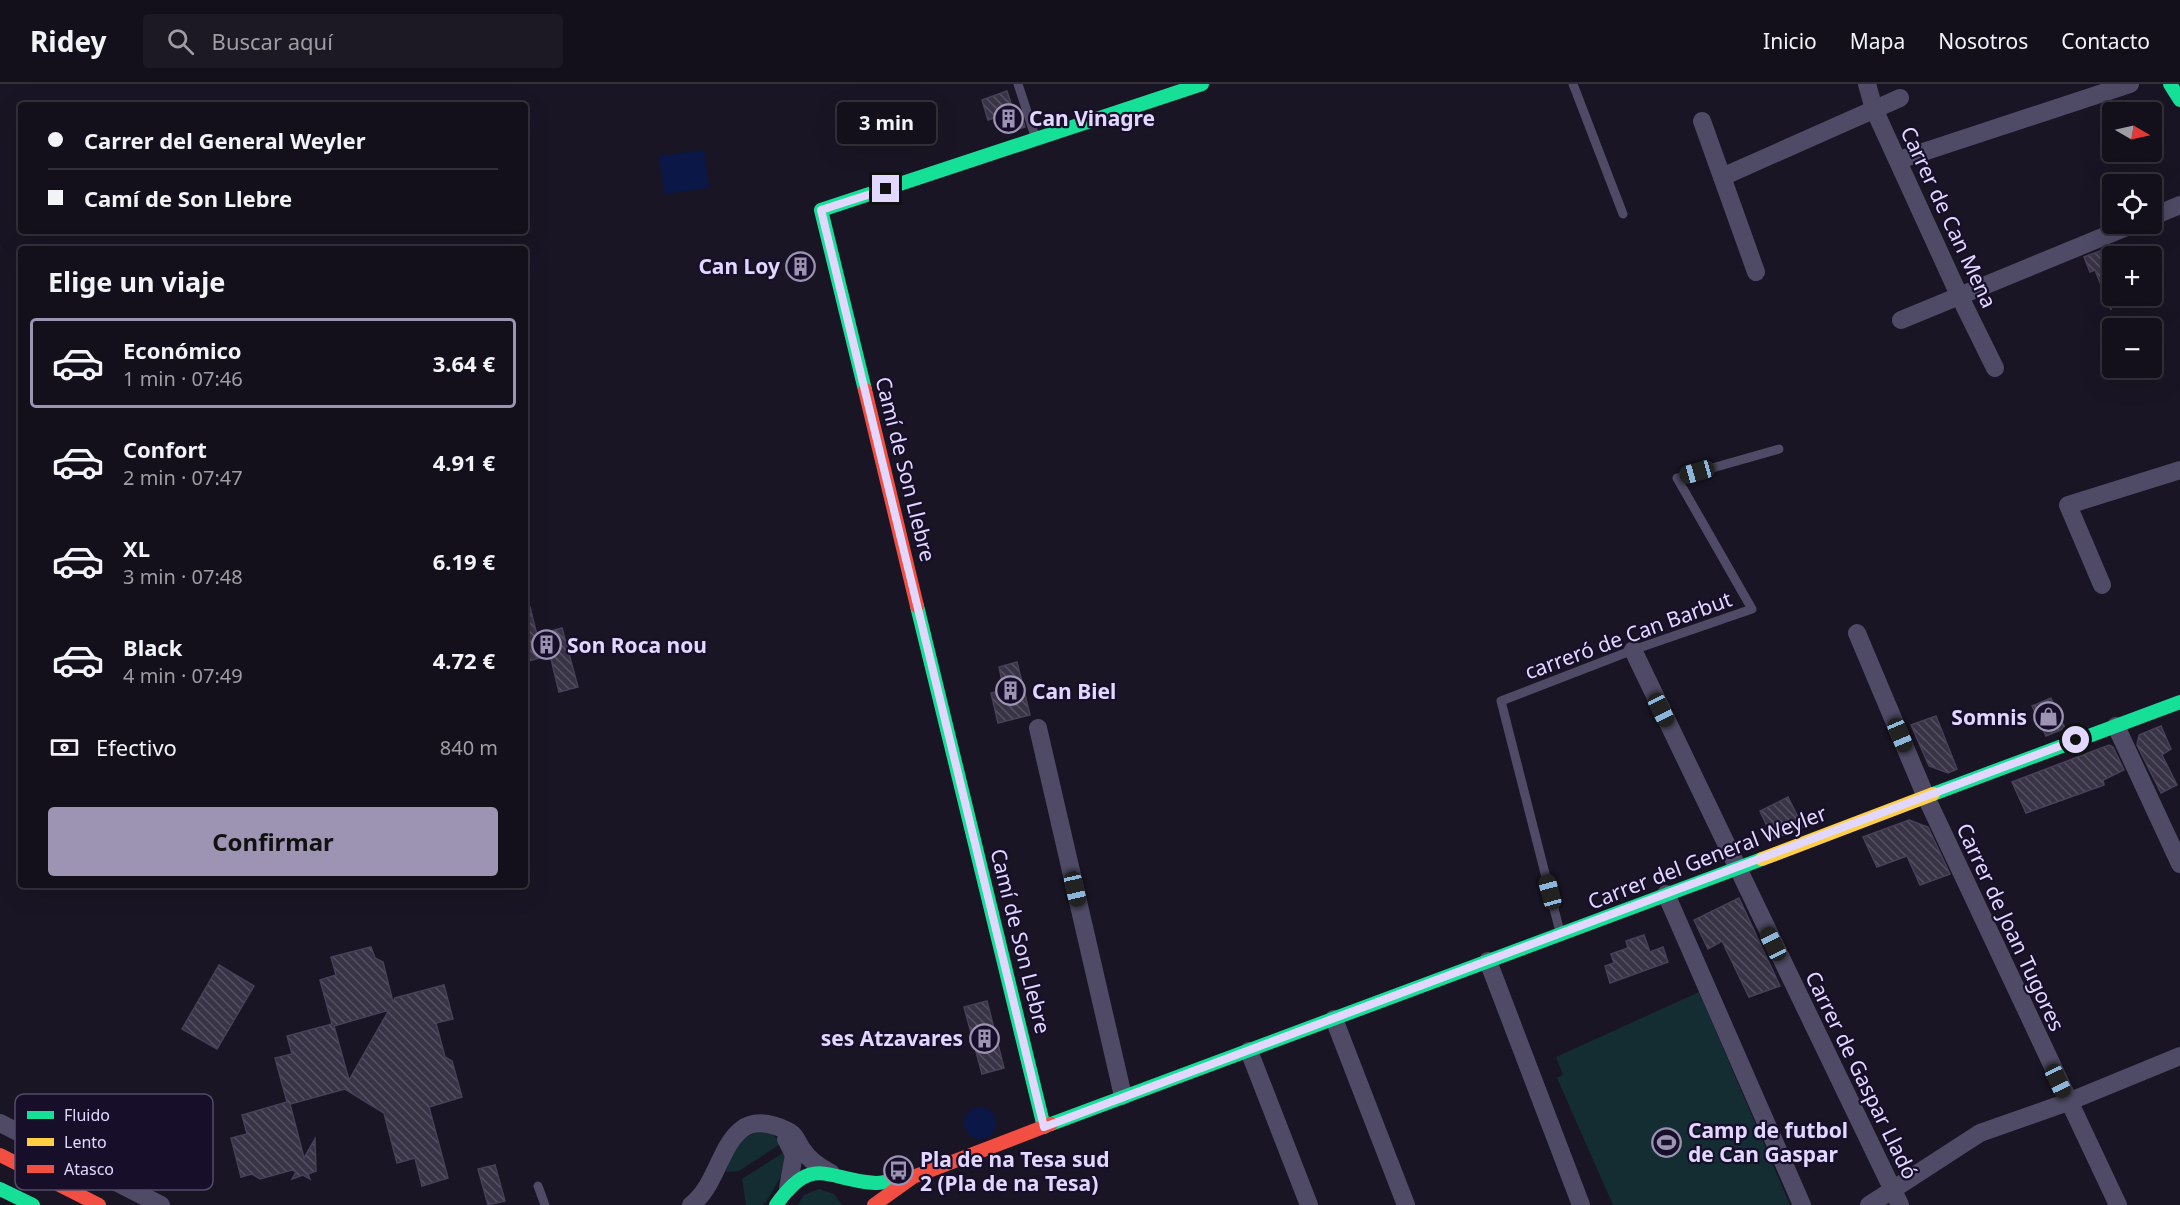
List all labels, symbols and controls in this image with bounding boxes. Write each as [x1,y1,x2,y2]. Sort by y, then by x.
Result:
search box [143,14,563,68]
text: Ridey [30,22,107,60]
icon: search [164,25,197,58]
text: Buscar aquí [212,26,333,56]
text: Inicio [1763,27,1817,55]
text: Mapa [1850,27,1905,55]
text: Nosotros [1938,27,2028,55]
text: Contacto [2061,27,2150,55]
callout: 3 min [836,102,936,144]
building icon: Can Vinagre [992,102,1024,134]
north arrow [2102,102,2162,162]
map controls [2102,102,2162,378]
place label: Can Vinagre [1029,104,1155,132]
text: 3 min [859,109,914,136]
street label: Carrer de Can Mena [1895,122,2003,312]
text: Carrer del General Weyler [84,125,366,155]
button: locate [2102,174,2162,234]
route end [872,175,899,202]
text: Camí de Son Llebre [84,183,292,213]
button: + [2102,246,2162,306]
building icon: Can Loy [785,250,817,282]
place label: Can Loy [698,252,780,280]
text: Elige un viaje [48,263,225,300]
button: − [2102,318,2162,378]
text: Económico [123,335,242,365]
icon: car [51,336,105,390]
text: 3.64 € [433,348,495,378]
text: 1 min · 07:46 [123,365,243,392]
street label: Camí de Son Llebre [869,374,943,564]
text: Confort [123,434,207,464]
icon: car [51,435,105,489]
text: 4.91 € [433,447,495,477]
car [1677,458,1717,486]
text: 2 min · 07:47 [123,464,243,491]
text: XL [123,533,150,563]
icon: car [51,534,105,588]
text: 6.19 € [433,546,495,576]
text: 3 min · 07:48 [123,563,243,590]
street label: carreró de Can Barbut [1521,584,1736,685]
building icon: Son Roca nou [530,629,562,661]
place label: Son Roca nou [567,631,707,659]
text: Black [123,632,182,662]
icon: car [51,633,105,687]
text: 4.72 € [433,645,495,675]
text: 4 min · 07:49 [123,662,243,689]
building icon: Can Biel [995,675,1027,707]
place label: Can Biel [1032,677,1116,705]
car [1645,690,1677,730]
shop icon: Somnis [2032,701,2064,733]
place label: Somnis [1951,703,2027,731]
car [1885,715,1915,755]
route start [2062,726,2089,753]
icon: cash [48,731,81,764]
text: Efectivo [96,732,177,762]
text: 840 m [440,734,498,761]
street label: Carrer del General Weyler [1584,798,1831,916]
button: Confirmar [48,807,498,876]
street label: Carrer de Joan Tugores [1951,819,2071,1035]
street label: Camí de Son Llebre [984,846,1058,1036]
car [1062,869,1088,909]
car [1537,872,1563,912]
car [1757,924,1789,964]
street label: Carrer de Gaspar Lladó [1799,966,1925,1184]
building icon: ses Atzavares [968,1022,1000,1054]
place label: ses Atzavares [821,1024,963,1052]
car [2042,1061,2074,1101]
legend [15,1094,213,1190]
text: Fluido [64,1104,110,1126]
place label: Camp de futbol de Can Gaspar [1688,1116,1848,1168]
sports icon: Camp de futbol de Can Gaspar [1651,1126,1683,1158]
text: Lento [64,1131,107,1153]
place label: Pla de na Tesa sud 2 (Pla de na Tesa) [920,1145,1110,1197]
bus stop icon: Pla de na Tesa sud 2 (Pla de na Tesa) [883,1155,915,1187]
text: Atasco [64,1158,114,1180]

